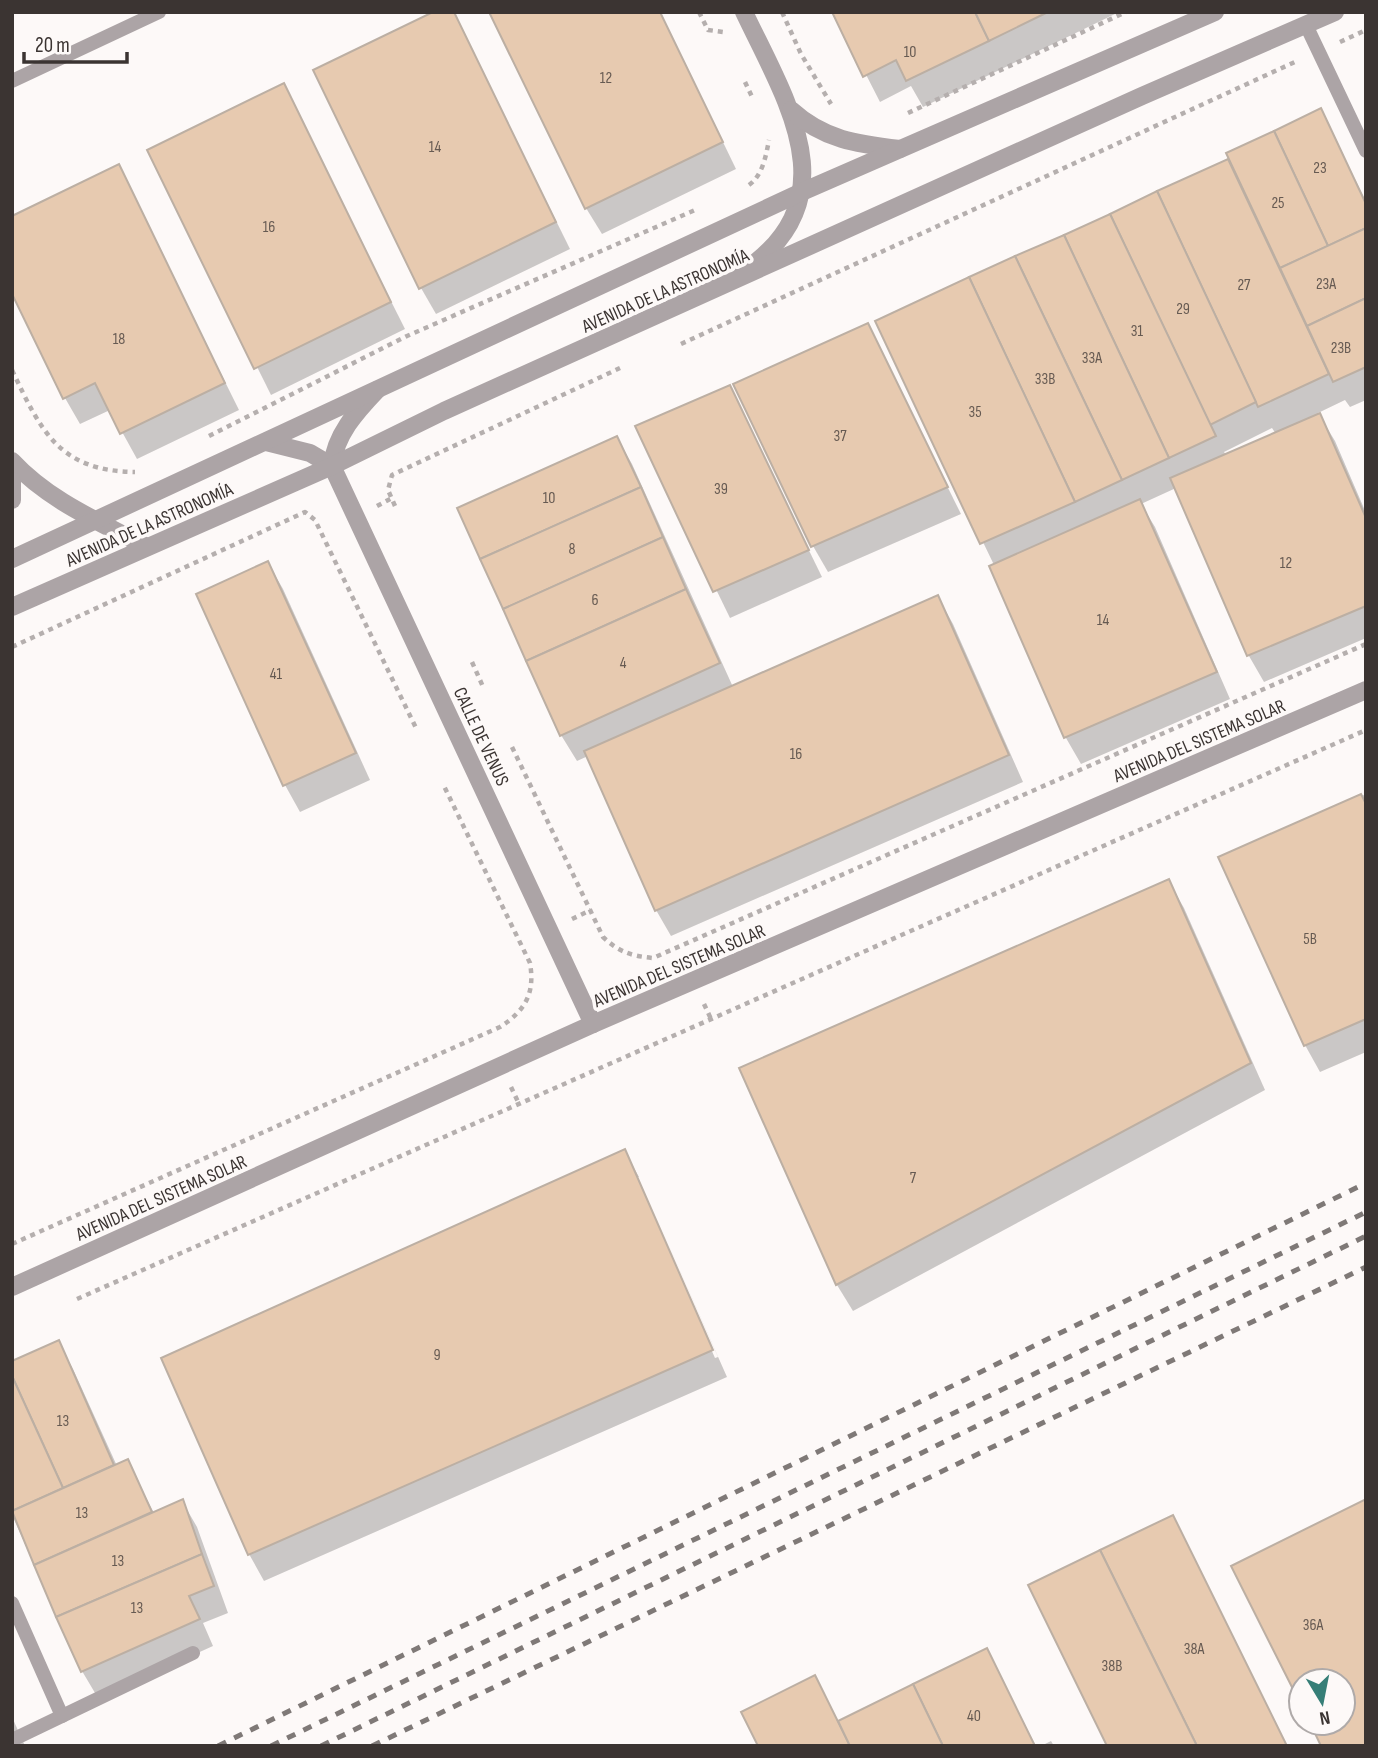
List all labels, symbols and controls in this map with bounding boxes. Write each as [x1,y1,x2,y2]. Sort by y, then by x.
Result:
scale bar [24,21,128,65]
text: 20 m [35,33,70,58]
house number: 10 [904,43,916,62]
house number: 12 [600,69,612,88]
house number: 14 [429,138,441,157]
house number: 23 [1313,159,1327,178]
house number: 25 [1271,194,1285,213]
house number: 16 [263,218,275,237]
street label: AVENIDA DE LA ASTRONOMÍA [578,244,754,339]
house number: 23A [1316,275,1336,294]
house number: 27 [1237,276,1251,295]
house number: 29 [1176,300,1190,319]
house number: 31 [1131,322,1144,341]
house number: 18 [113,330,125,349]
house number: 23B [1331,339,1351,358]
house number: 33A [1082,349,1102,368]
house number: 33B [1035,370,1055,389]
house number: 35 [968,403,982,422]
house number: 37 [833,427,847,446]
street label: AVENIDA DE LA ASTRONOMÍA [62,478,238,573]
house number: 39 [714,480,728,499]
house number: 10 [543,489,555,508]
house number: 8 [568,540,576,559]
house number: 12 [1280,554,1292,573]
house number: 6 [591,591,599,610]
house number: 14 [1097,611,1109,630]
house number: 4 [620,654,627,673]
house number: 41 [270,665,283,684]
street label: CALLE DE VENUS [448,684,513,790]
street label: AVENIDA DEL SISTEMA SOLAR [1109,695,1289,788]
house number: 16 [790,745,802,764]
street label: AVENIDA DEL SISTEMA SOLAR [589,920,769,1013]
house number: 5B [1303,930,1317,949]
street label: AVENIDA DEL SISTEMA SOLAR [72,1150,251,1247]
house number: 7 [910,1169,917,1188]
house number: 9 [433,1346,441,1365]
house number: 13 [57,1412,69,1431]
house number: 13 [76,1504,88,1523]
house number: 13 [112,1552,124,1571]
house number: 13 [131,1599,143,1618]
house number: 36A [1303,1616,1323,1635]
house number: 38A [1184,1640,1204,1659]
house number: 38B [1102,1657,1122,1676]
north arrow [1287,1667,1357,1737]
text: N [1318,1705,1332,1729]
house number: 40 [967,1707,981,1726]

